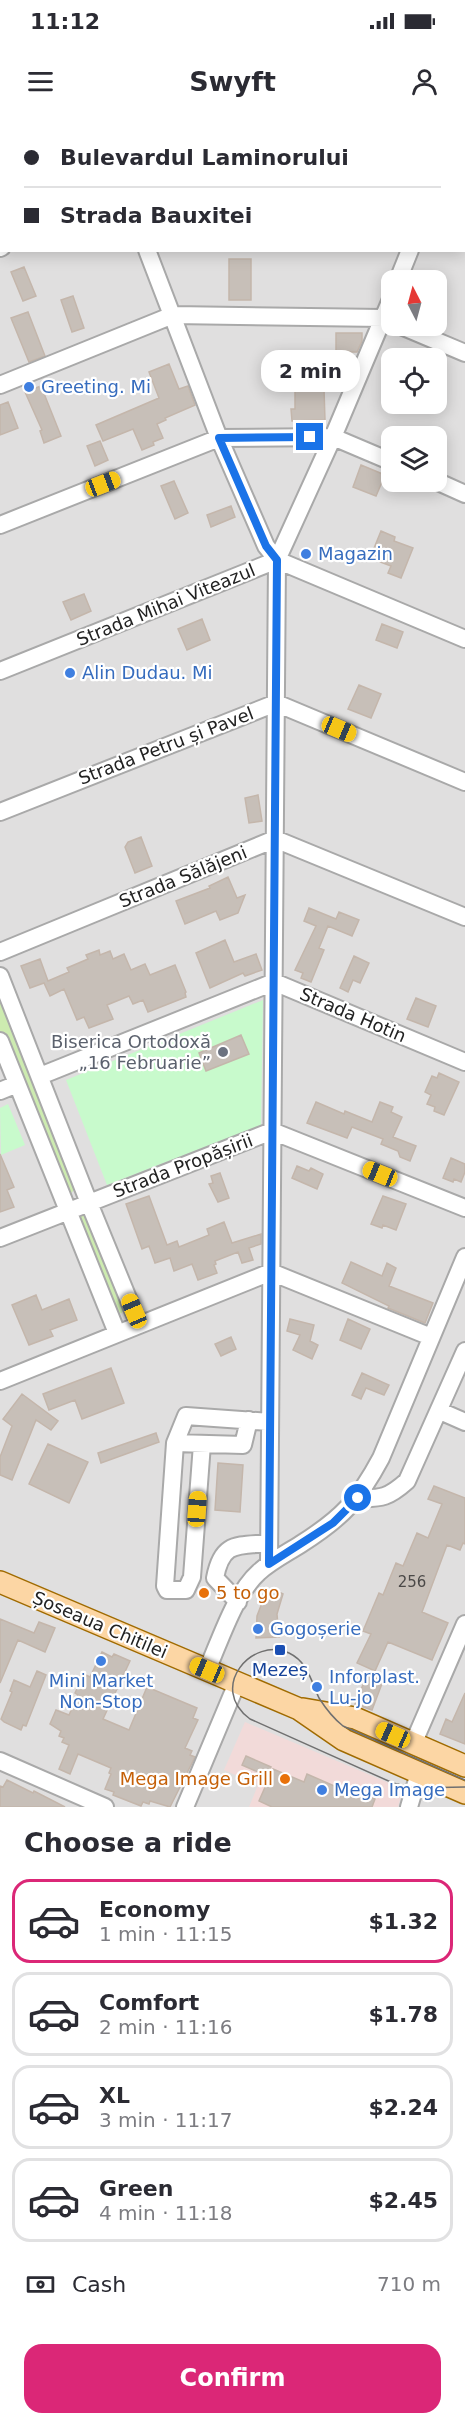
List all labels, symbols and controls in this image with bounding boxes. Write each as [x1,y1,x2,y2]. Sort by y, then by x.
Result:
text: 11:12 [30,9,100,34]
icon: menu [24,65,57,98]
icon: person [408,65,441,98]
text: Swyft [189,66,276,97]
text: Bulevardul Laminorului [60,145,349,170]
text: Strada Bauxitei [60,203,252,228]
north arrow [381,270,447,336]
map controls [381,270,447,492]
button: locate [381,348,447,414]
callout: 2 min [260,350,360,392]
text: 2 min [279,359,342,383]
place label: Greeting. Mi [41,376,151,397]
marker: Greeting. Mi [22,380,36,394]
route end [296,423,323,450]
button: layers [381,426,447,492]
car [83,469,123,499]
place label: Magazin [318,543,393,564]
marker: Magazin [299,547,313,561]
street label: Strada Mihai Viteazul [73,559,258,650]
place label: Alin Dudau. Mi [82,662,213,683]
marker: Alin Dudau. Mi [63,666,77,680]
street label: Strada Petru și Pavel [75,702,256,789]
car [319,714,359,744]
street label: Strada Sălăjeni [116,841,250,912]
street label: Strada Hotin [297,983,409,1046]
place label: Biserica Ortodoxă „16 Februarie” [51,1031,211,1073]
marker: Biserica Ortodoxă „16 Februarie” [216,1045,230,1059]
street label: Strada Propășirii [110,1129,256,1202]
car [360,1159,400,1189]
car [119,1291,149,1331]
route start [344,1484,371,1511]
car [187,1490,207,1528]
house number: 256 [398,1573,426,1591]
place label: 5 to go [216,1582,279,1603]
marker: 5 to go [197,1586,211,1600]
street label: Șoseaua Chitilei [30,1587,171,1662]
place label: Gogoșerie [270,1618,361,1639]
marker: Gogoșerie [251,1622,265,1636]
marker: Mezeș [273,1643,287,1657]
marker: Mini Market Non-Stop [94,1654,108,1668]
car [187,1655,227,1685]
place label: Mezeș [252,1659,308,1680]
place label: Inforplast. Lu-jo [329,1666,420,1708]
place label: Mini Market Non-Stop [49,1670,153,1712]
marker: Inforplast. Lu-jo [310,1680,324,1694]
car [373,1719,413,1751]
place label: Mega Image Grill [120,1768,273,1789]
marker: Mega Image Grill [278,1772,292,1786]
place label: Mega Image [334,1779,445,1800]
marker: Mega Image [315,1783,329,1797]
text: Choose a ride [24,1827,232,1858]
icon: car [27,1894,81,1948]
text: Economy [99,1897,210,1922]
text: $1.32 [368,1909,438,1934]
text: 1 min · 11:15 [99,1922,233,1946]
icon: car [27,1987,81,2041]
text: Comfort [99,1990,199,2015]
text: $1.78 [368,2002,438,2027]
text: 2 min · 11:16 [99,2015,233,2039]
icon: car [27,2080,81,2134]
text: XL [99,2083,130,2108]
text: $2.24 [368,2095,438,2120]
text: 3 min · 11:17 [99,2108,233,2132]
icon: car [27,2173,81,2227]
text: Green [99,2176,173,2201]
text: $2.45 [368,2188,438,2213]
text: 4 min · 11:18 [99,2201,233,2225]
icon: cash [24,2268,57,2301]
text: Cash [72,2272,126,2297]
text: 710 m [377,2272,441,2296]
button: Confirm [24,2344,441,2413]

